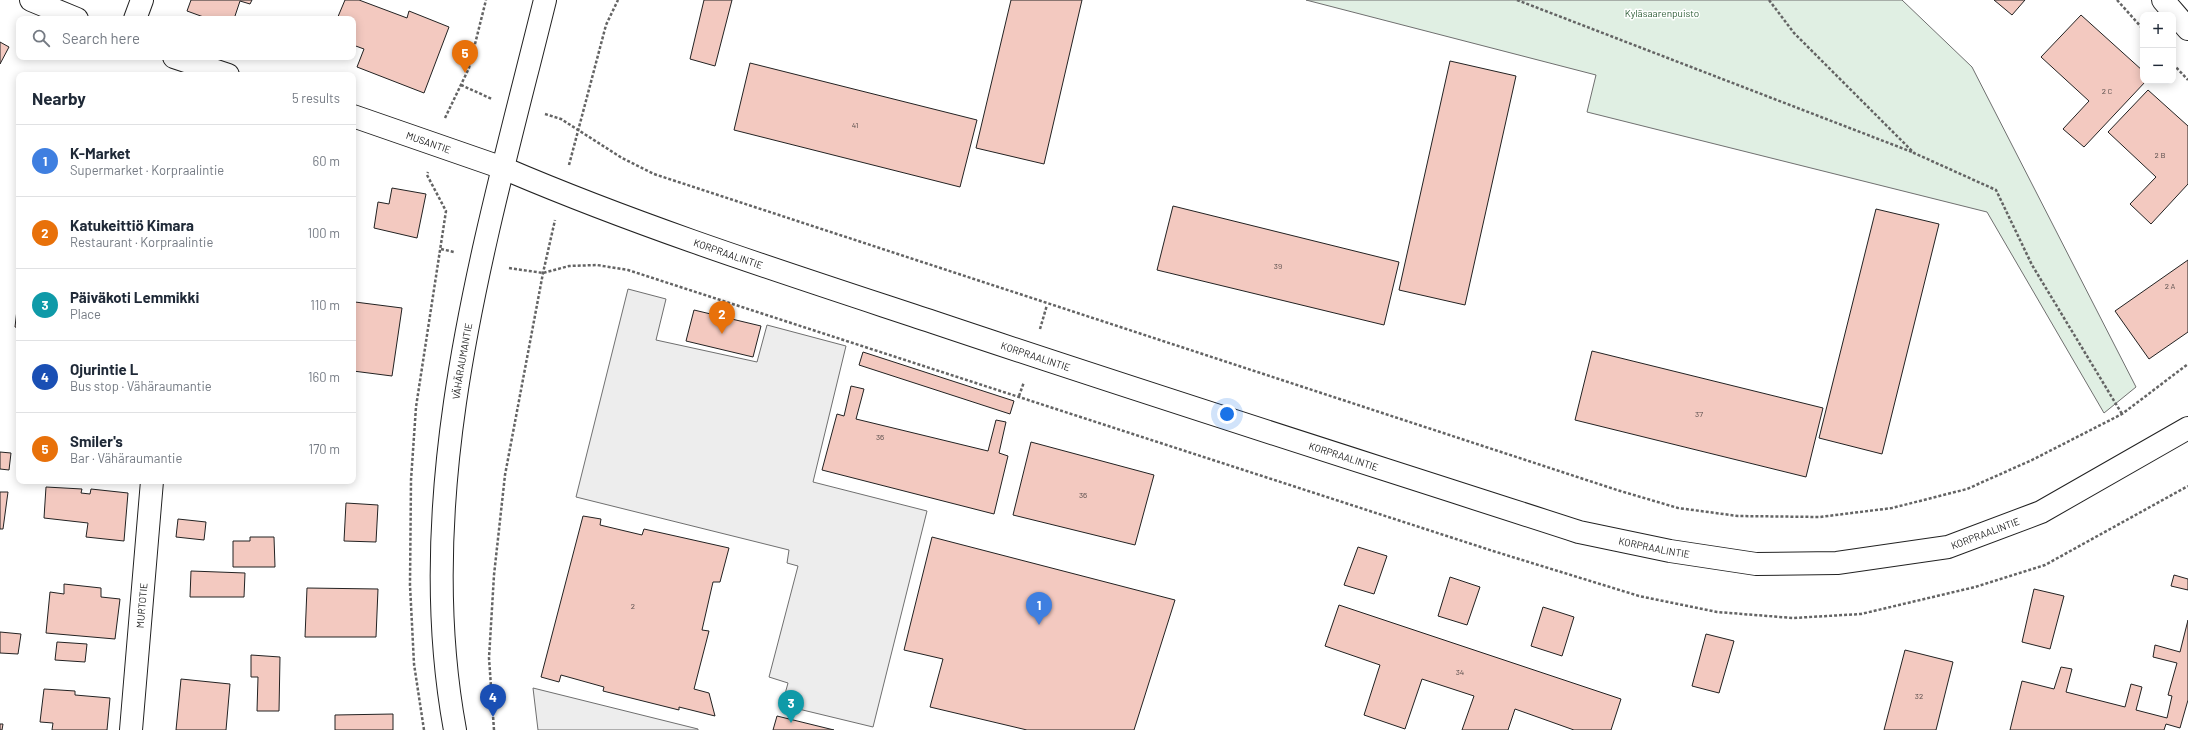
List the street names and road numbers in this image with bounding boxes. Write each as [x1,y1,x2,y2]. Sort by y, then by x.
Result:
street label: MUSANTIE [405,129,453,156]
street label: KORPRAALINTIE [692,236,764,271]
street label: VÄHÄRAUMANTIE [450,322,474,400]
street label: KORPRAALINTIE [999,339,1072,373]
street label: KORPRAALINTIE [1307,439,1380,473]
street label: KORPRAALINTIE [1949,515,2021,551]
street label: KORPRAALINTIE [1618,534,1691,560]
street label: MURTOTIE [134,582,149,629]

